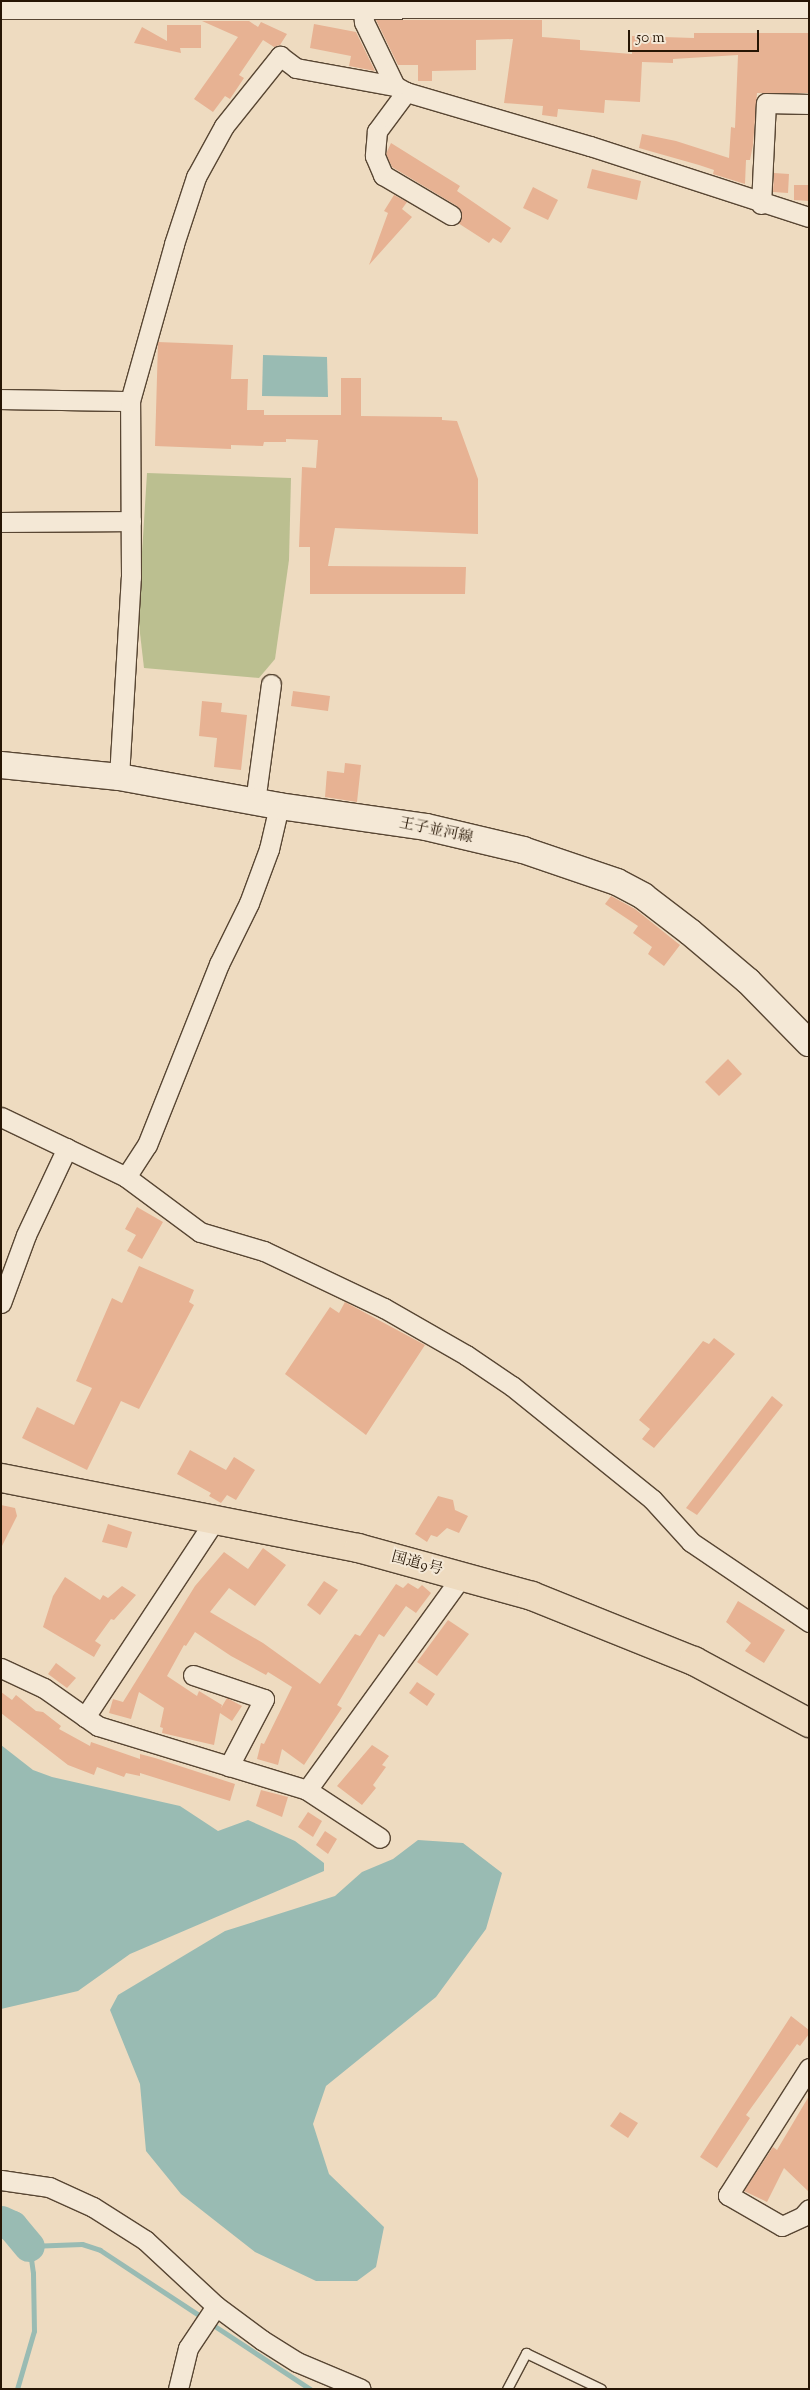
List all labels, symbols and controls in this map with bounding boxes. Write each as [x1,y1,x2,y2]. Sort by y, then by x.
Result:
scale bar [630,20,761,52]
text: 50 m [636,28,665,49]
street label: 王子並河線 [397,814,475,848]
street label: 国道9号 [389,1549,445,1579]

